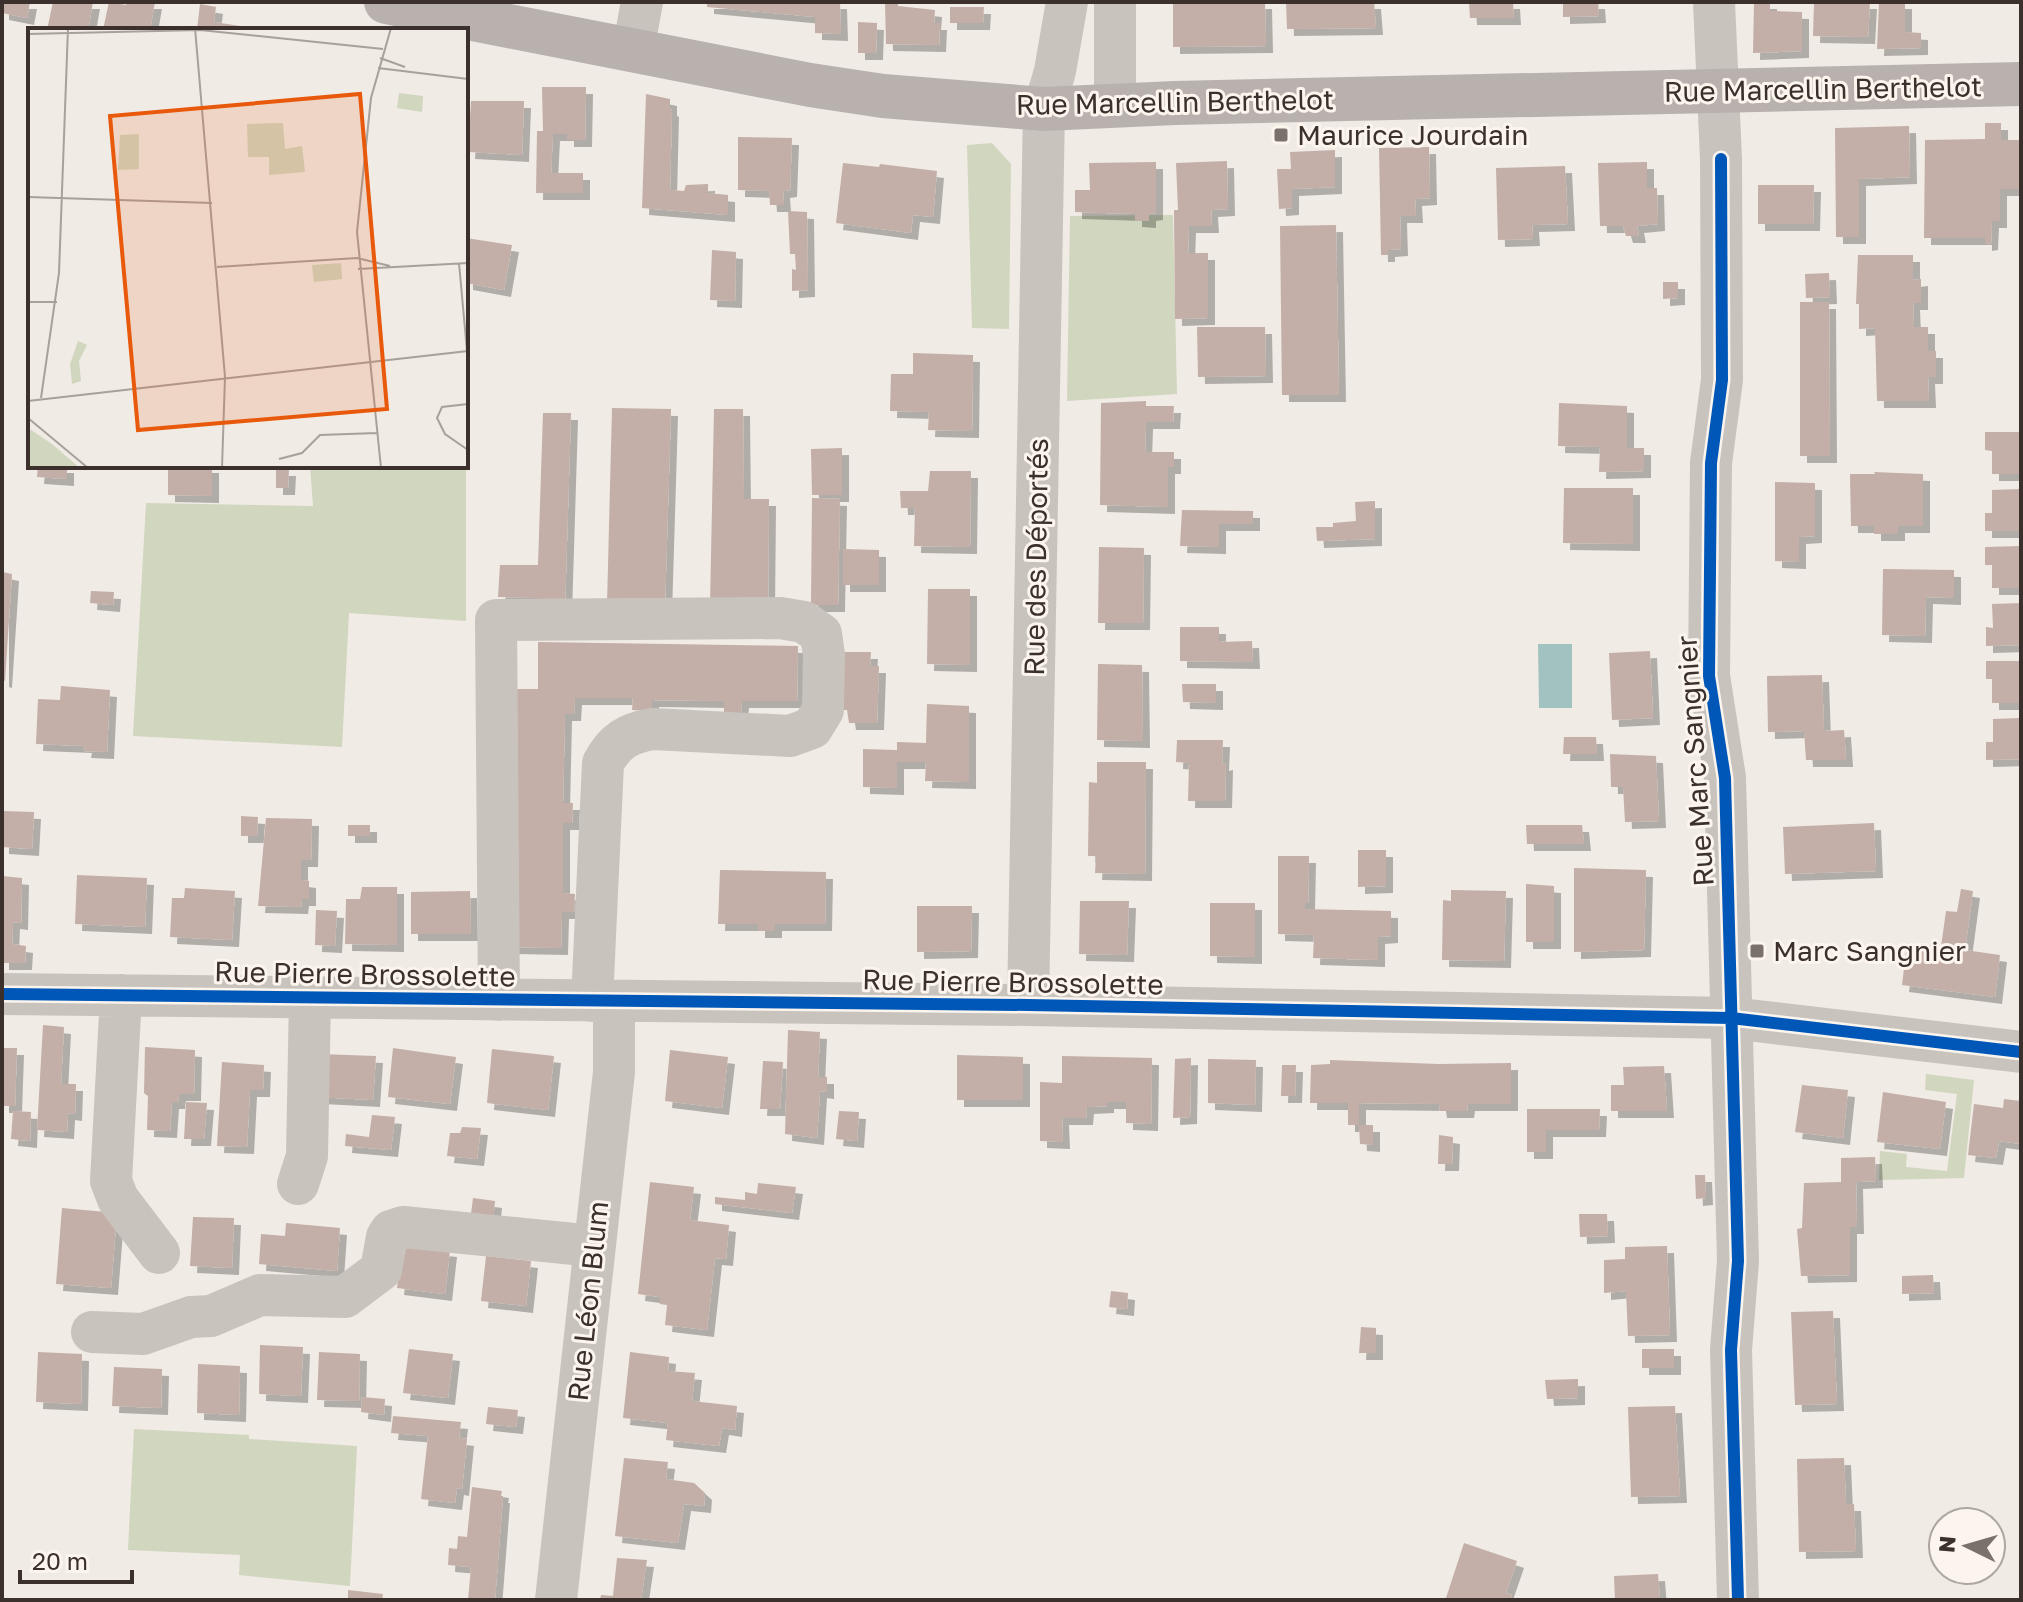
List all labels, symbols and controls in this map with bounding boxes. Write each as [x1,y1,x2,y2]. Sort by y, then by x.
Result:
inset map [28,28,468,468]
street label: Rue Marcellin Berthelot [1664,69,1982,108]
street label: Rue Marcellin Berthelot [1016,82,1334,121]
place label: Maurice Jourdain [1297,118,1528,151]
marker: Maurice Jourdain [1272,126,1290,144]
street label: Rue des Déportés [1017,438,1054,676]
street label: Rue Marc Sangnier [1669,634,1720,888]
place label: Marc Sangnier [1773,934,1966,967]
marker: Marc Sangnier [1748,942,1766,960]
street label: Rue Pierre Brossolette [214,954,516,993]
street label: Rue Pierre Brossolette [862,962,1164,1001]
street label: Rue Léon Blum [561,1199,614,1403]
north arrow [1927,1506,2007,1586]
scale bar [20,1534,132,1584]
text: N [1932,1535,1961,1554]
text: 20 m [32,1546,88,1575]

